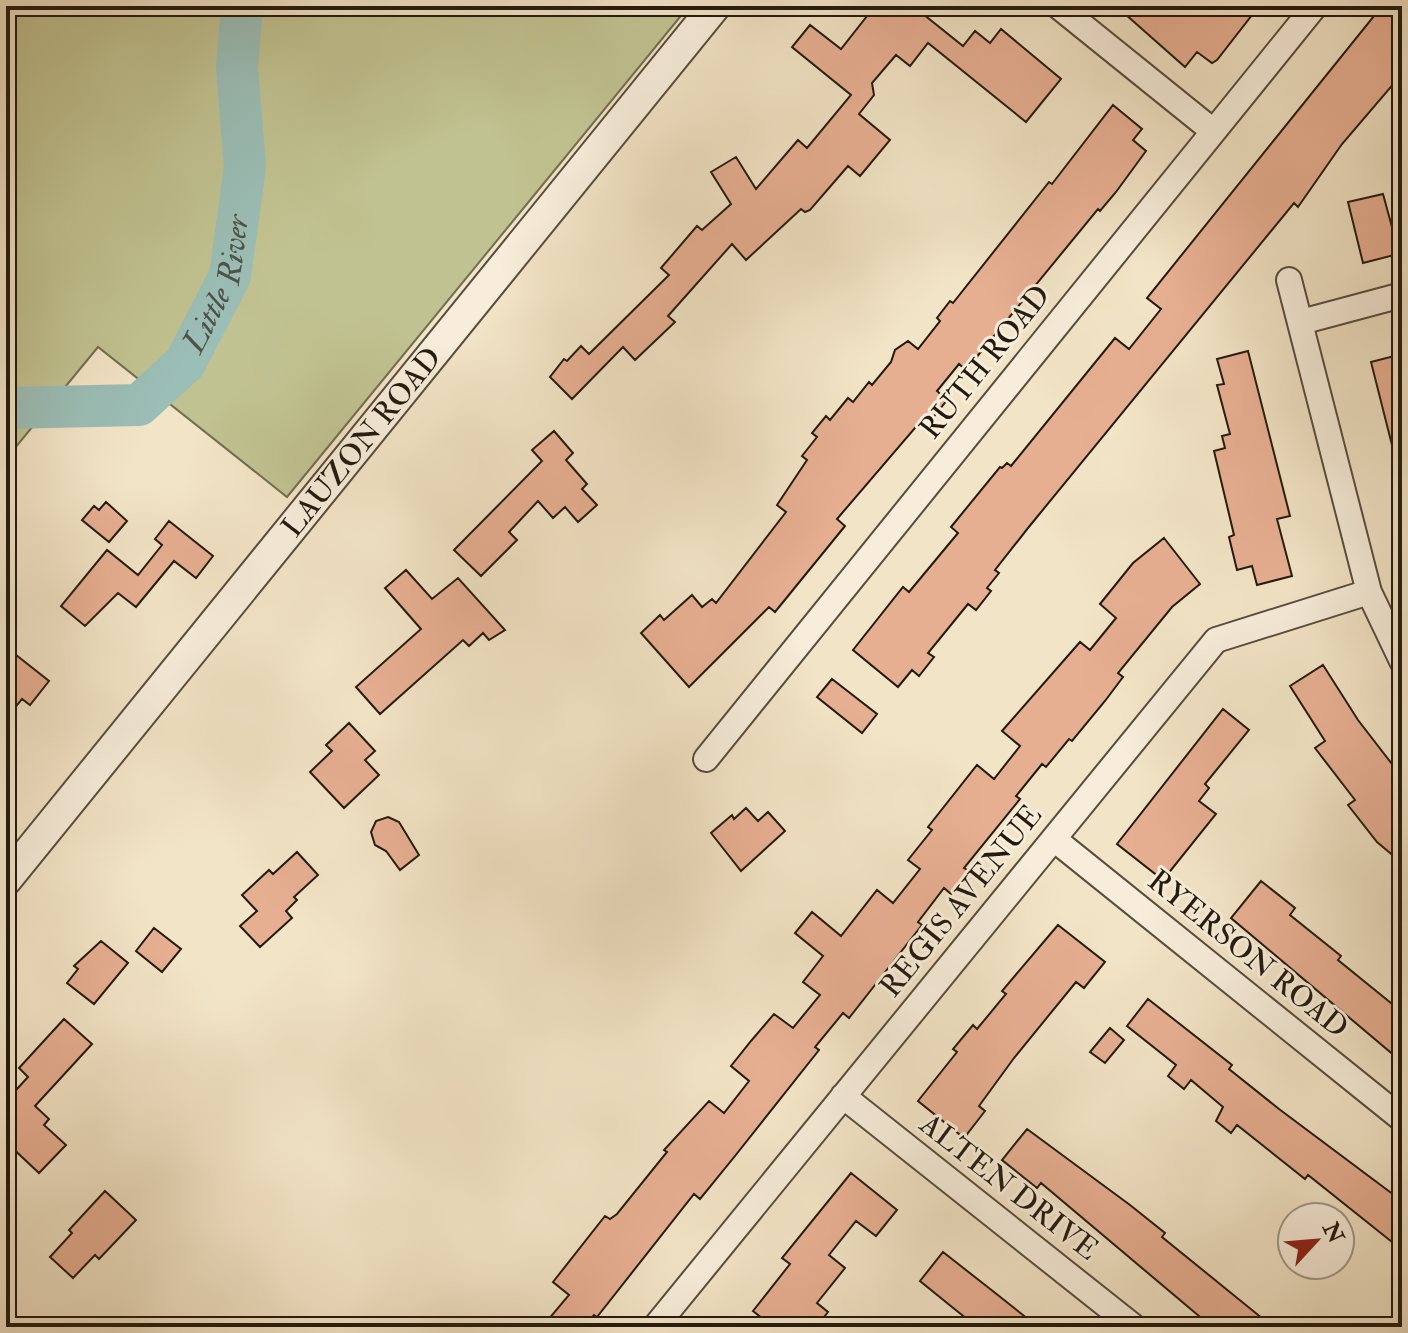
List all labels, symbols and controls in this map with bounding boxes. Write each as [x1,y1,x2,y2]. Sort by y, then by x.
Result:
water label: Little River [173,211,258,361]
street label: RUTH ROAD [912,278,1058,446]
street label: LAUZON ROAD [273,340,449,544]
street label: REGIS AVENUE [872,797,1050,1005]
street label: RYERSON ROAD [1140,862,1356,1046]
street label: ALTEN DRIVE [912,1105,1106,1268]
north arrow [1276,1201,1356,1281]
text: N [1316,1217,1350,1248]

